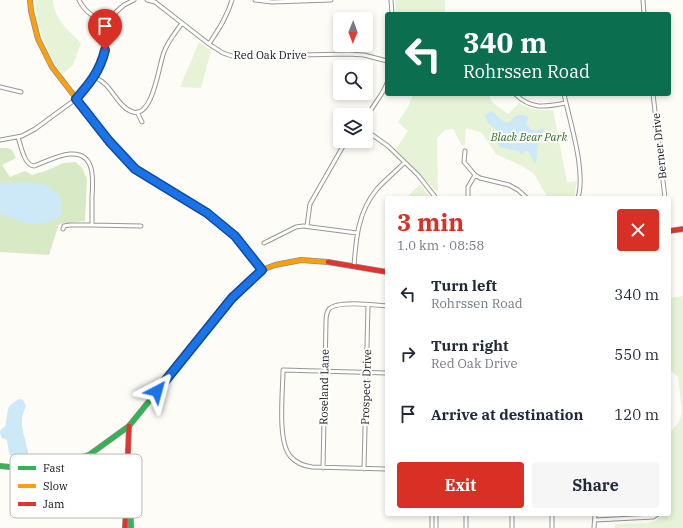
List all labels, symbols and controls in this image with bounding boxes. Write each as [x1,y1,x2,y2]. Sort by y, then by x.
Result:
pin [88,9,122,50]
north arrow [333,12,373,52]
map controls [333,12,373,148]
icon: arrive [94,15,116,37]
text: 340 m [463,24,547,61]
icon: left [397,28,449,80]
street label: Red Oak Drive [233,48,307,62]
button: search [333,60,373,100]
text: Rohrssen Road [463,60,590,83]
button: layers [333,108,373,148]
street label: Berner Drive [649,112,669,180]
park label: Black Bear Park [490,130,567,144]
text: 3 min [397,206,464,238]
button: close [617,209,659,251]
text: 1.0 km · 08:58 [397,237,484,254]
text: Turn left [431,276,497,295]
icon: left [397,283,419,305]
text: 340 m [614,285,659,304]
text: Rohrssen Road [431,295,523,312]
text: Turn right [431,336,509,355]
icon: right [397,343,419,365]
text: 550 m [614,345,659,364]
street label: Roseland Lane [316,349,332,425]
street label: Prospect Drive [358,349,374,425]
text: Red Oak Drive [431,355,517,372]
position arrow [136,370,178,412]
icon: arrive [397,403,419,425]
text: Arrive at destination [431,405,583,424]
text: 120 m [614,405,659,424]
legend [10,454,142,518]
text: Fast [43,461,65,475]
button: Exit [397,462,524,508]
button: Share [532,462,659,508]
text: Slow [43,479,68,493]
text: Jam [43,497,65,511]

